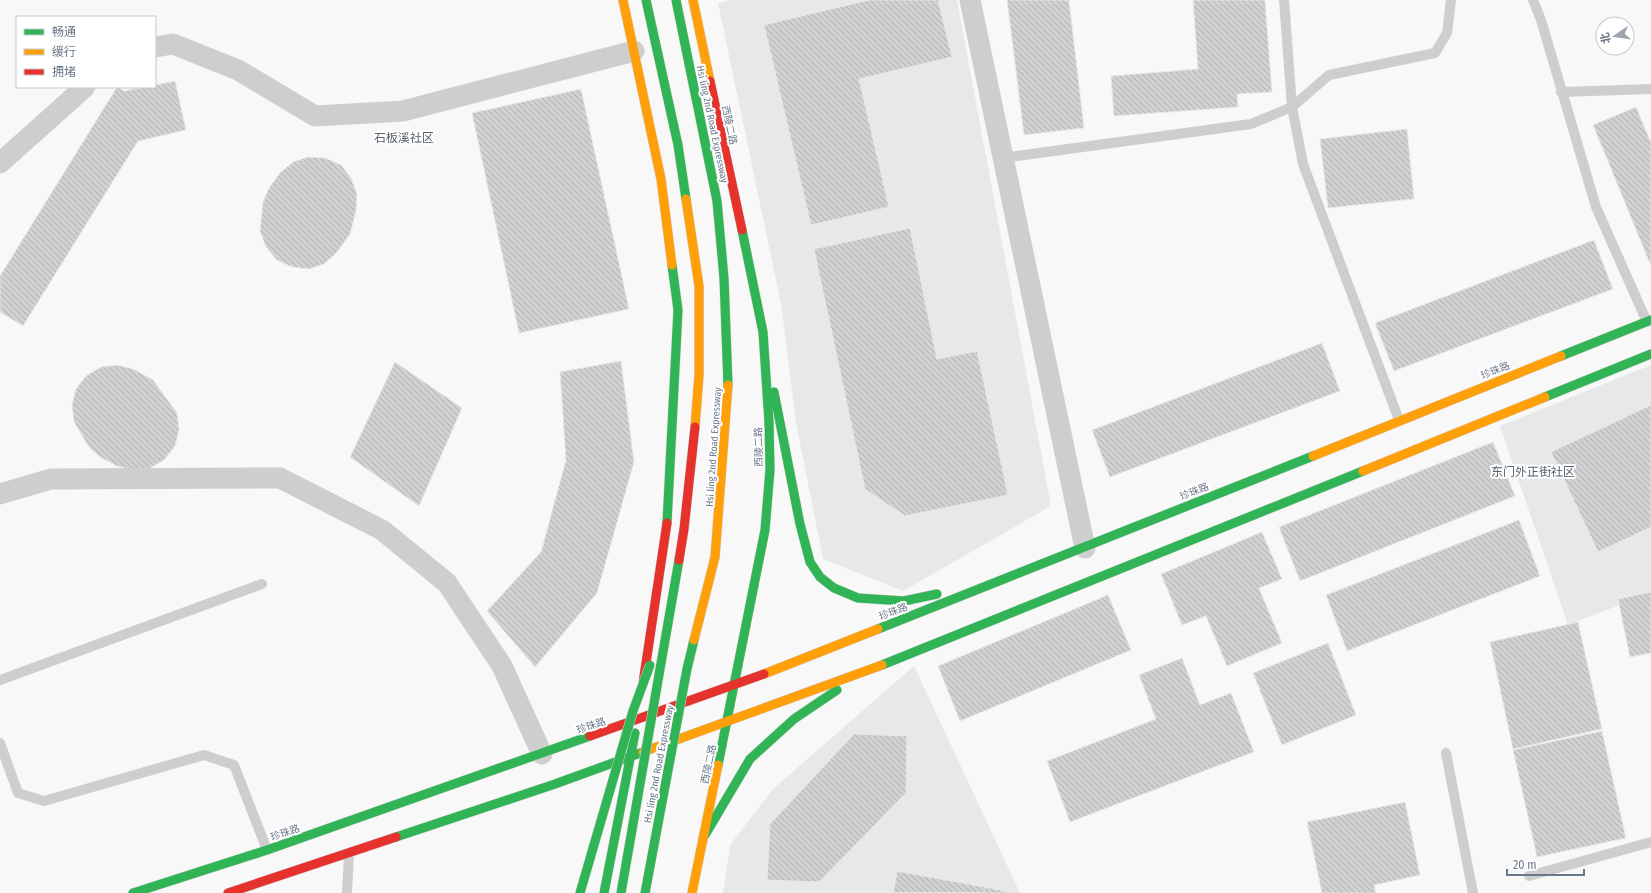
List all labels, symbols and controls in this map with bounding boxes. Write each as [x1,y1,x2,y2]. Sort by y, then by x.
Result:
legend [16,16,156,88]
north arrow [1595,16,1635,56]
text: 畅通 [52,25,76,39]
text: 北 [1598,31,1613,45]
text: 缓行 [52,45,76,59]
street label: Hsi ling 2nd Road Expressway [694,64,730,185]
text: 拥堵 [52,65,76,79]
street label: 西陵二路 [719,104,739,146]
district label: 石板溪社区 [374,131,434,145]
street label: 珍珠路 [1479,360,1512,382]
street label: Hsi ling 2nd Road Expressway [704,386,724,507]
street label: 西陵二路 [753,427,765,467]
district label: 东门外正街社区 [1491,465,1575,479]
street label: 珍珠路 [1178,481,1211,503]
street label: 珍珠路 [877,601,910,623]
street label: Hsi ling 2nd Road Expressway [642,704,676,824]
street label: 珍珠路 [575,715,607,737]
street label: 西陵二路 [699,743,719,785]
street label: 珍珠路 [269,822,301,844]
scale bar [1507,851,1584,877]
text: 20 m [1513,858,1537,872]

